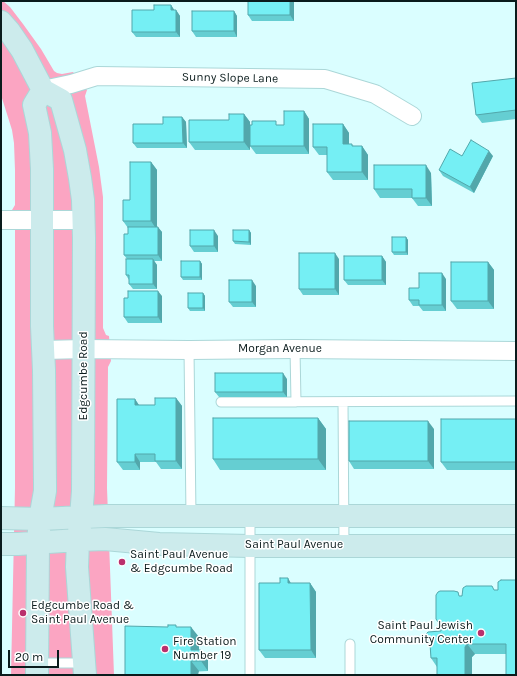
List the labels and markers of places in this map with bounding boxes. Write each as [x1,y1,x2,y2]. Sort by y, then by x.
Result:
place label: Saint Paul Avenue & Edgcumbe Road [130,548,233,576]
marker: Saint Paul Avenue & Edgcumbe Road [117,557,127,567]
place label: Edgcumbe Road & Saint Paul Avenue [31,599,134,627]
marker: Edgcumbe Road & Saint Paul Avenue [18,608,28,618]
place label: Saint Paul Jewish Community Center [370,619,473,647]
marker: Saint Paul Jewish Community Center [476,628,486,638]
place label: Fire Station Number 19 [173,635,236,663]
marker: Fire Station Number 19 [160,644,170,654]

